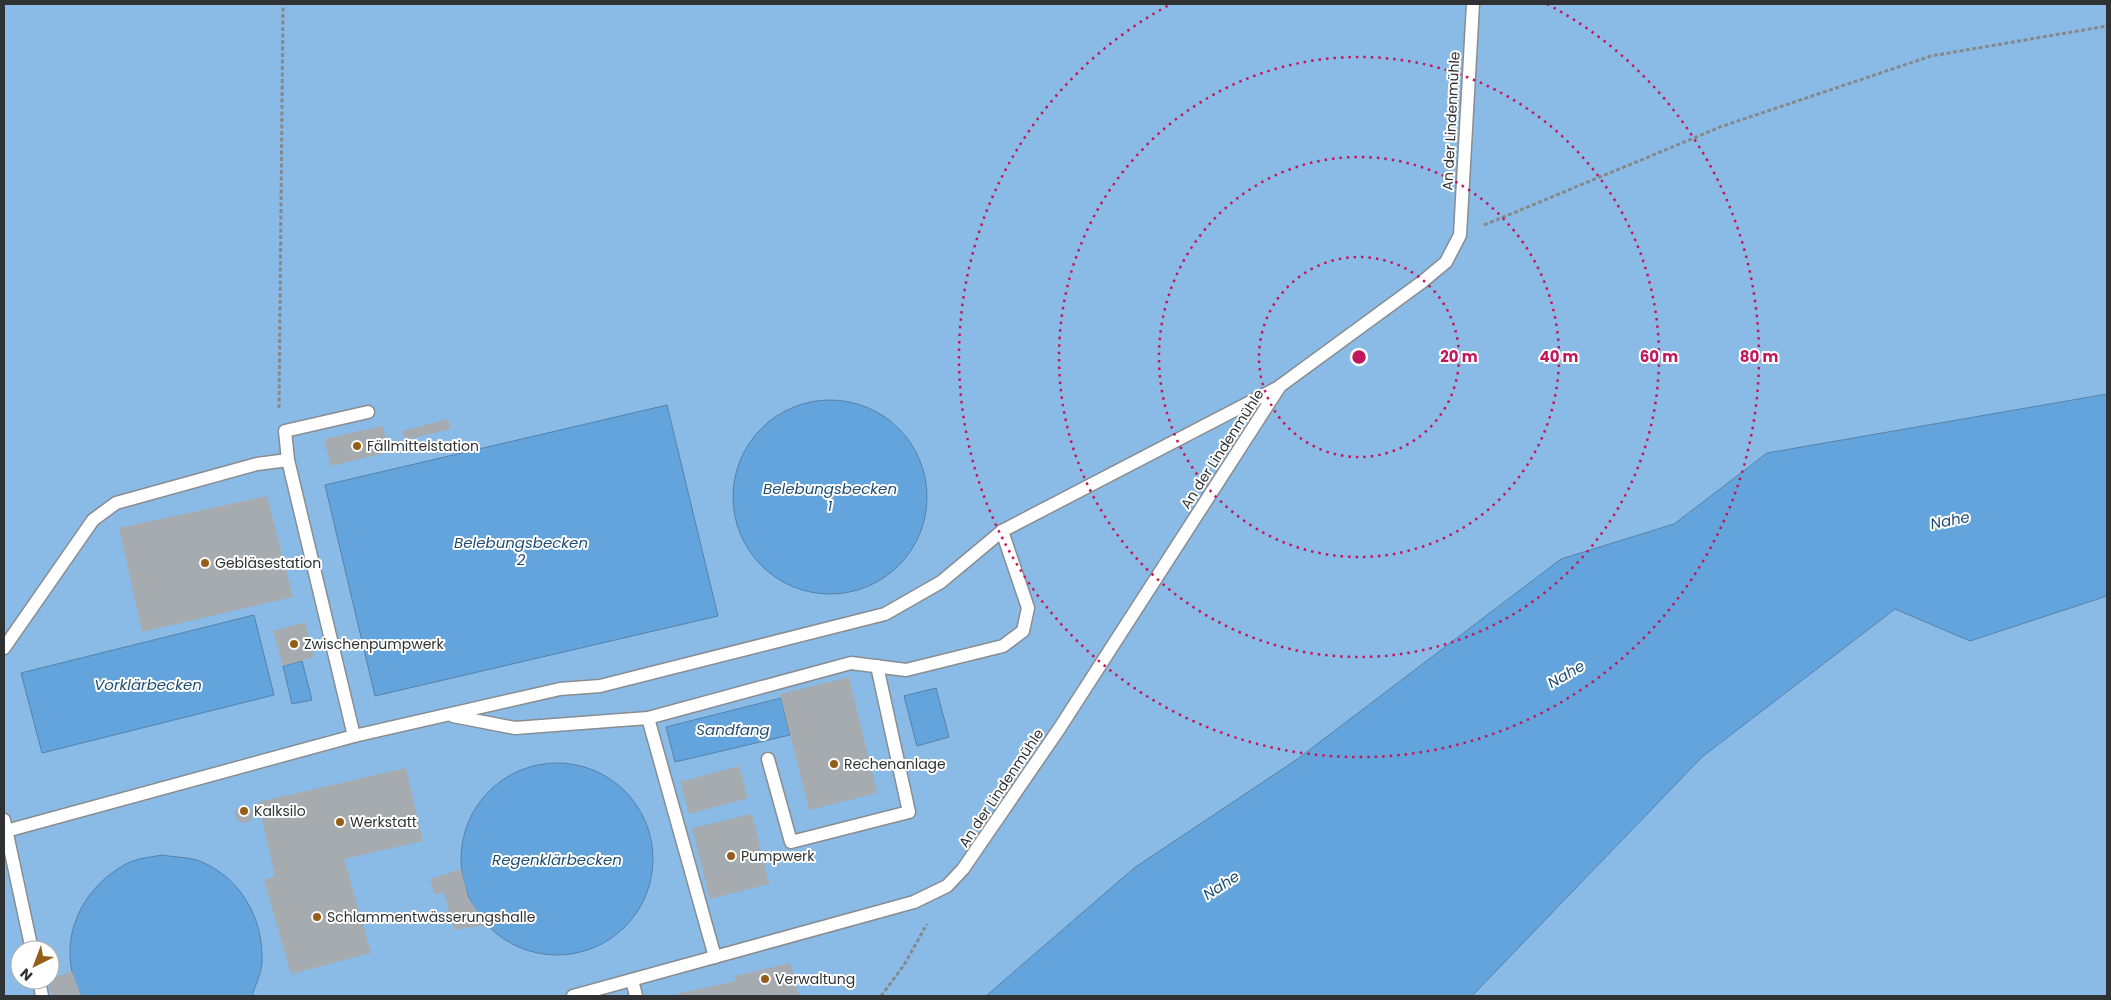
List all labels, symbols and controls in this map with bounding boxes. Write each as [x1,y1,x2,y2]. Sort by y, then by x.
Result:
street label: An der Lindenmühle [1437,51,1465,191]
text: 20 m [1440,346,1478,367]
text: 40 m [1539,346,1579,367]
text: 60 m [1640,346,1678,367]
text: 80 m [1740,346,1778,367]
centre of rings [1350,348,1368,366]
street label: An der Lindenmühle [1176,385,1268,513]
place label: Fällmittelstation [367,436,479,456]
marker: Fällmittelstation [351,440,363,452]
water label: Belebungsbecken 1 [763,478,897,516]
water label: Nahe [1929,506,1971,534]
water label: Belebungsbecken 2 [454,532,588,570]
place label: Gebläsestation [215,553,321,573]
marker: Gebläsestation [199,557,211,569]
place label: Zwischenpumpwerk [304,634,445,654]
marker: Zwischenpumpwerk [288,638,300,650]
water label: Nahe [1544,655,1588,693]
water label: Vorklärbecken [94,674,202,695]
water label: Sandfang [696,719,770,740]
street label: An der Lindenmühle [954,724,1048,851]
place label: Rechenanlage [844,754,946,774]
marker: Rechenanlage [828,758,840,770]
place label: Kalksilo [254,801,306,821]
marker: Kalksilo [238,805,250,817]
place label: Werkstatt [350,812,417,832]
marker: Werkstatt [334,816,346,828]
place label: Pumpwerk [741,846,815,866]
water label: Regenklärbecken [492,849,622,870]
marker: Pumpwerk [725,850,737,862]
water label: Nahe [1199,865,1243,905]
place label: Schlammentwässerungshalle [327,907,536,927]
marker: Schlammentwässerungshalle [311,911,323,923]
north arrow [10,940,60,990]
text: N [16,964,37,986]
place label: Verwaltung [775,969,855,989]
marker: Verwaltung [759,973,771,985]

